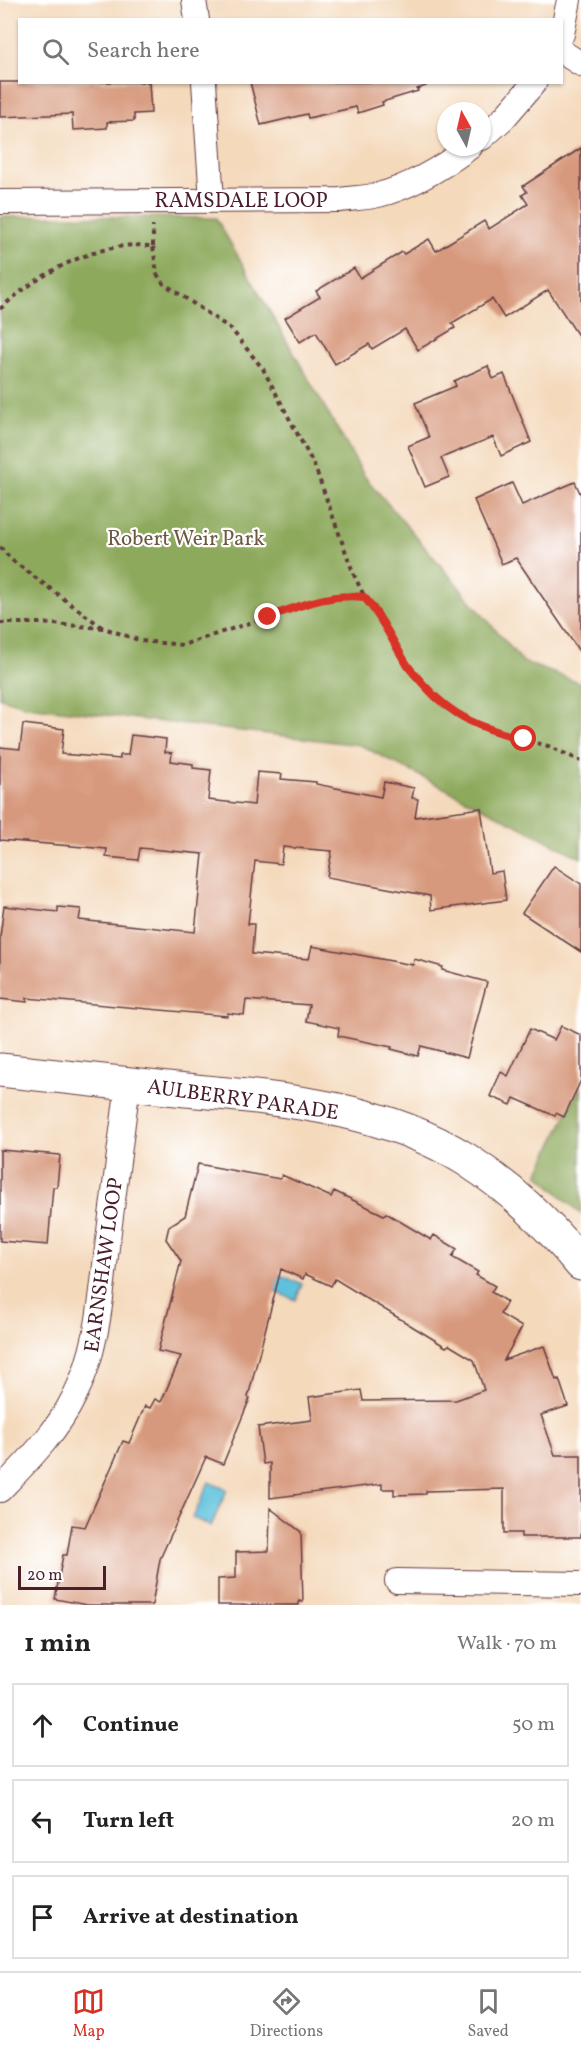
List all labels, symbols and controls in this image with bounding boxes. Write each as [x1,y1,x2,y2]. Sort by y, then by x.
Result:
search box [18,18,563,84]
icon: search [39,35,72,68]
text: Search here [87,36,200,67]
north arrow [437,102,491,156]
street label: RAMSDALE LOOP [154,187,328,216]
park label: Robert Weir Park [107,525,265,554]
route end [254,603,280,629]
route start [510,725,536,751]
street label: AULBERRY PARADE [145,1073,340,1128]
street label: EARNSHAW LOOP [78,1176,131,1355]
scale bar [18,1563,106,1590]
text: 20 m [27,1565,62,1587]
text: 1 min [24,1626,91,1662]
text: Walk · 70 m [457,1630,557,1658]
icon: ahead [26,1709,59,1742]
text: Continue [83,1710,179,1741]
text: 50 m [512,1711,555,1739]
icon: left [26,1805,59,1838]
text: Turn left [83,1806,174,1837]
text: 20 m [511,1807,555,1835]
icon: arrive [26,1901,59,1934]
text: Arrive at destination [83,1902,299,1933]
tab: Map [72,1985,105,2043]
tab: Directions [250,1985,323,2043]
tab: Saved [468,1985,509,2043]

